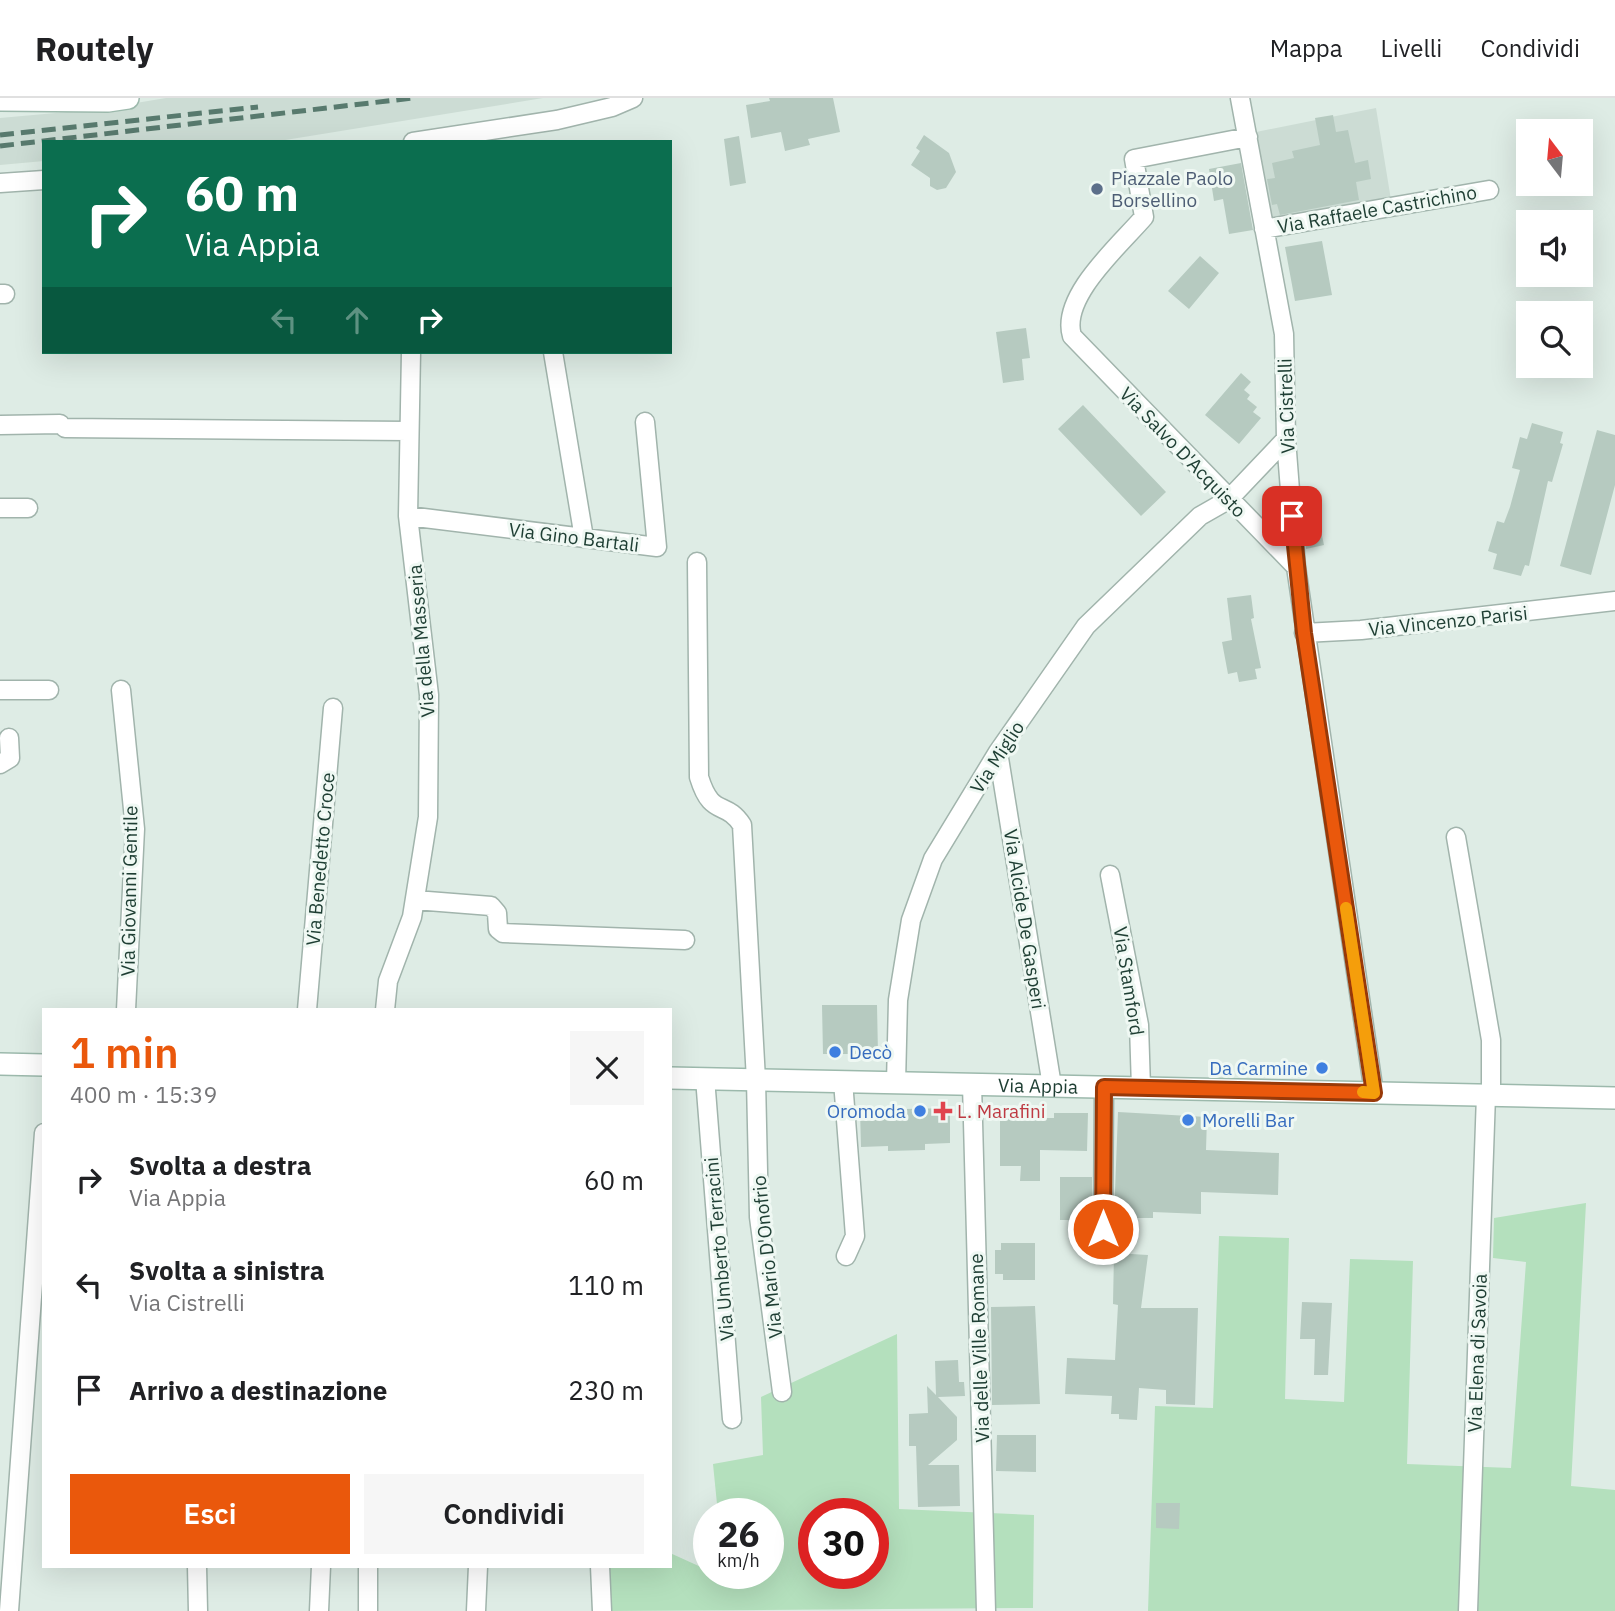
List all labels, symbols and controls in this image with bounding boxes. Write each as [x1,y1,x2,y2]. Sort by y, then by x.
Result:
text: Routely [35,27,154,70]
text: Mappa [1270,32,1343,64]
text: Livelli [1381,32,1442,64]
text: Condividi [1480,32,1580,64]
north arrow [1516,119,1592,196]
map controls [1516,119,1593,378]
text: 60 m [185,161,299,224]
place label: Piazzale Paolo Borsellino [1111,166,1233,212]
icon: right [70,168,161,259]
street label: Via Raffaele Castrichino [1275,180,1479,238]
marker: Piazzale Paolo Borsellino [1089,181,1105,197]
button: sound [1516,210,1593,287]
text: Via Appia [185,223,320,265]
icon: left [265,301,303,339]
icon: ahead [338,301,376,339]
icon: right [411,301,449,339]
button: search [1516,301,1593,378]
street label: Via Cistrelli [1272,358,1300,454]
street label: Via Salvo D'Acquisto [1115,382,1251,522]
pin [1262,486,1322,546]
icon: arrive [1273,497,1311,535]
street label: Via Gino Bartali [507,517,641,557]
street label: Via della Masseria [402,563,440,719]
street label: Via Vincenzo Parisi [1367,601,1529,641]
street label: Via Miglio [965,716,1029,798]
street label: Via Benedetto Croce [300,771,340,947]
street label: Via Giovanni Gentile [116,805,142,977]
street label: Via Alcide De Gasperi [999,827,1051,1011]
street label: Via Stamford [1109,925,1149,1037]
text: 1 min [70,1025,179,1080]
button: close [570,1031,644,1105]
place label: Decò [849,1040,892,1064]
marker: Decò [827,1044,843,1060]
place label: Da Carmine [1209,1056,1308,1080]
marker: Da Carmine [1314,1060,1330,1076]
street label: Via Appia [998,1073,1078,1099]
text: 400 m · 15:39 [70,1079,217,1109]
place label: Oromoda [827,1099,906,1123]
place label: L. Marafini [957,1099,1046,1123]
marker: Oromoda [912,1103,928,1119]
marker: L. Marafini [935,1103,951,1119]
place label: Morelli Bar [1202,1108,1294,1132]
marker: Morelli Bar [1180,1112,1196,1128]
text: Svolta a destra [129,1148,311,1182]
street label: Via Umberto Terracini [699,1156,739,1342]
icon: right [70,1161,108,1199]
text: 60 m [584,1163,644,1197]
street label: Via Mario D'Onofrio [747,1174,787,1340]
text: Via Appia [129,1182,226,1212]
position arrow [1066,1192,1140,1266]
text: Svolta a sinistra [129,1253,325,1287]
street label: Via delle Ville Romane [964,1253,994,1443]
icon: left [70,1266,108,1304]
text: 110 m [568,1268,644,1302]
street label: Via Elena di Savoia [1462,1273,1492,1433]
text: Via Cistrelli [129,1287,245,1317]
icon: arrive [70,1371,108,1409]
text: Arrivo a destinazione [129,1373,387,1407]
text: 230 m [568,1373,644,1407]
button: Esci [70,1474,350,1554]
button: Condividi [364,1474,644,1554]
speed limit sign: 30 [798,1498,889,1589]
text: 26 [717,1511,760,1557]
text: km/h [717,1549,760,1572]

